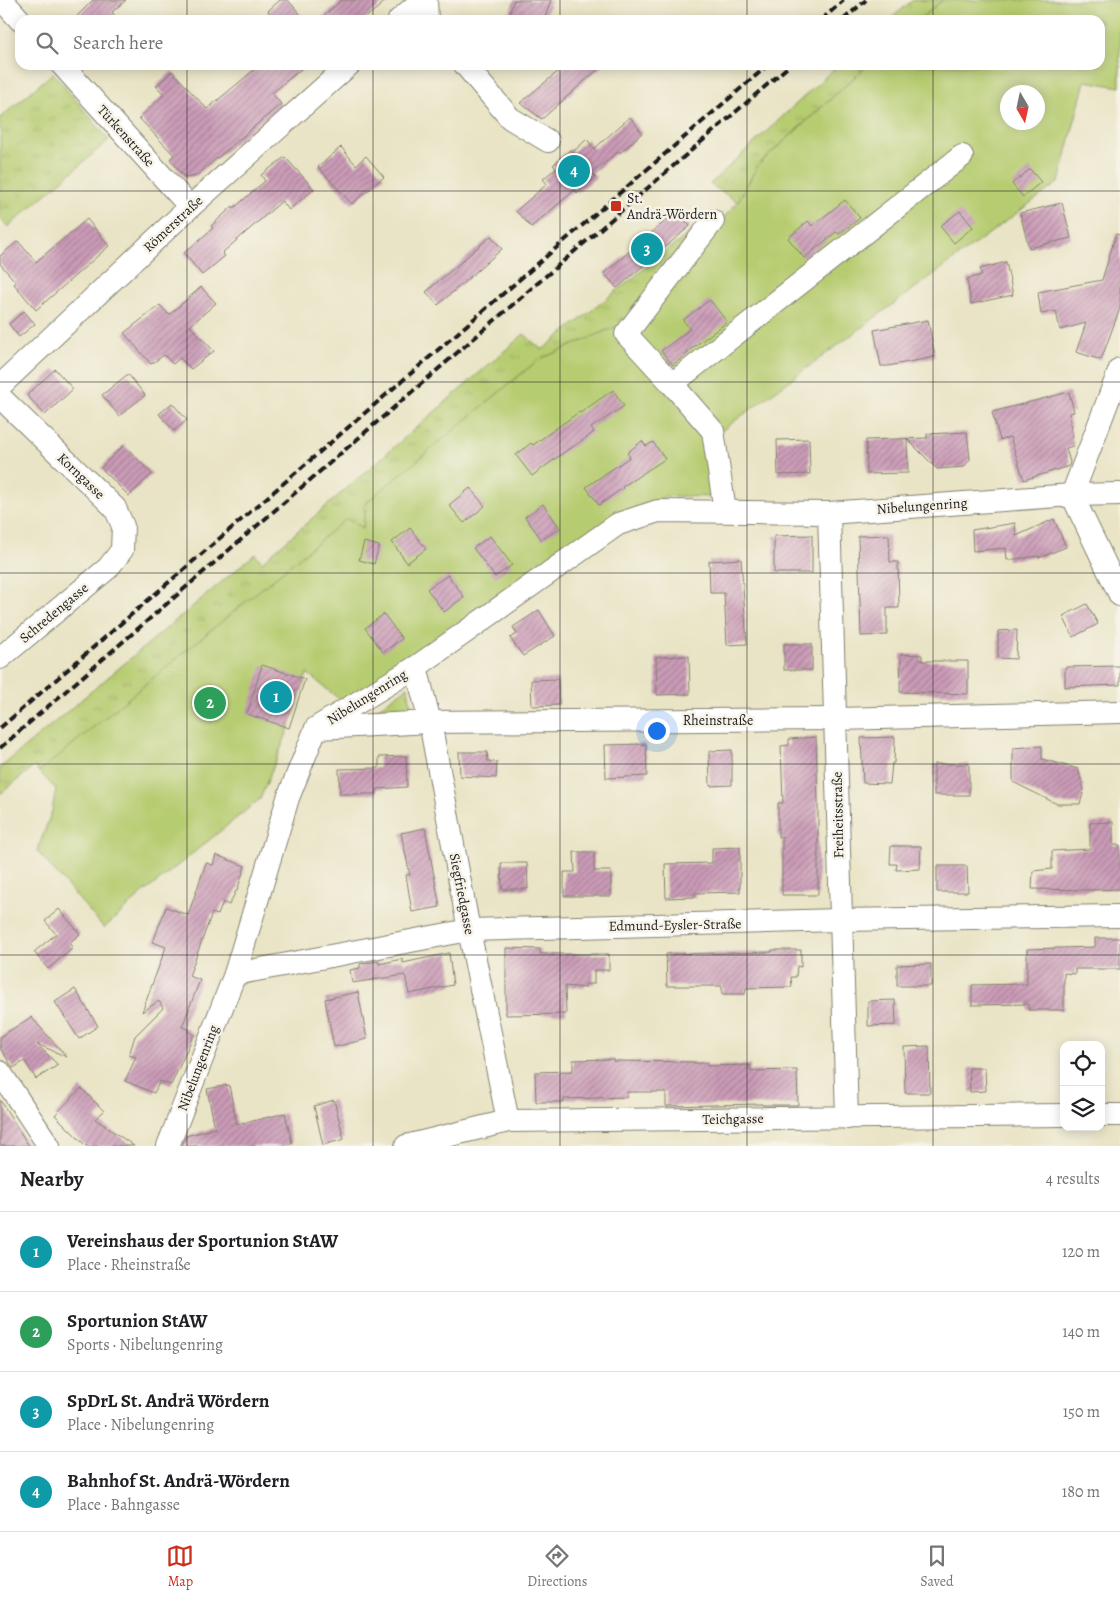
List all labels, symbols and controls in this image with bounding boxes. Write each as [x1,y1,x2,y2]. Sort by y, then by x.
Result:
search box [15,15,1105,70]
icon: search [33,29,61,57]
text: Search here [73,30,163,56]
north arrow [1000,85,1045,130]
street label: Türkenstraße [93,101,159,171]
pin: 4 [558,152,590,190]
place label: St. Andrä-Wördern [626,189,717,224]
street label: Römerstraße [139,191,207,257]
marker: St. Andrä-Wördern [609,199,623,213]
pin: 3 [631,230,663,268]
street label: Korngasse [53,449,109,503]
street label: Nibelungenring [876,493,968,519]
street label: Schredengasse [16,579,92,647]
street label: Nibelungenring [323,665,411,729]
pin: 1 [260,678,292,716]
pin: 2 [194,684,226,722]
street label: Rheinstraße [683,711,753,730]
your location [644,718,670,744]
street label: Freiheitsstraße [828,771,848,859]
street label: Siegfriedgasse [445,852,479,936]
street label: Edmund-Eysler-Straße [608,914,742,936]
street label: Nibelungenring [173,1022,223,1114]
map controls [1060,1041,1105,1131]
button: locate [1060,1041,1105,1086]
button: layers [1060,1086,1105,1131]
street label: Teichgasse [702,1109,764,1129]
text: Nearby [20,1165,83,1193]
text: 4 results [1046,1168,1100,1190]
text: Vereinshaus der Sportunion StAW [67,1228,338,1254]
text: 1 [33,1241,39,1263]
text: 120 m [1062,1241,1100,1263]
text: Place · Rheinstraße [67,1254,191,1276]
text: Sportunion StAW [67,1308,208,1334]
text: 2 [32,1321,40,1343]
text: 140 m [1062,1321,1100,1343]
text: Sports · Nibelungenring [67,1334,223,1356]
text: SpDrL St. Andrä Wördern [67,1388,269,1414]
text: 3 [33,1401,39,1423]
text: 150 m [1063,1401,1100,1423]
text: Place · Nibelungenring [67,1414,214,1436]
text: Bahnhof St. Andrä-Wördern [67,1468,290,1494]
text: 4 [32,1481,40,1503]
text: 180 m [1062,1481,1100,1503]
text: Place · Bahngasse [67,1494,180,1516]
tab: Map [166,1542,194,1591]
tab: Directions [527,1542,587,1591]
tab: Saved [920,1542,954,1591]

